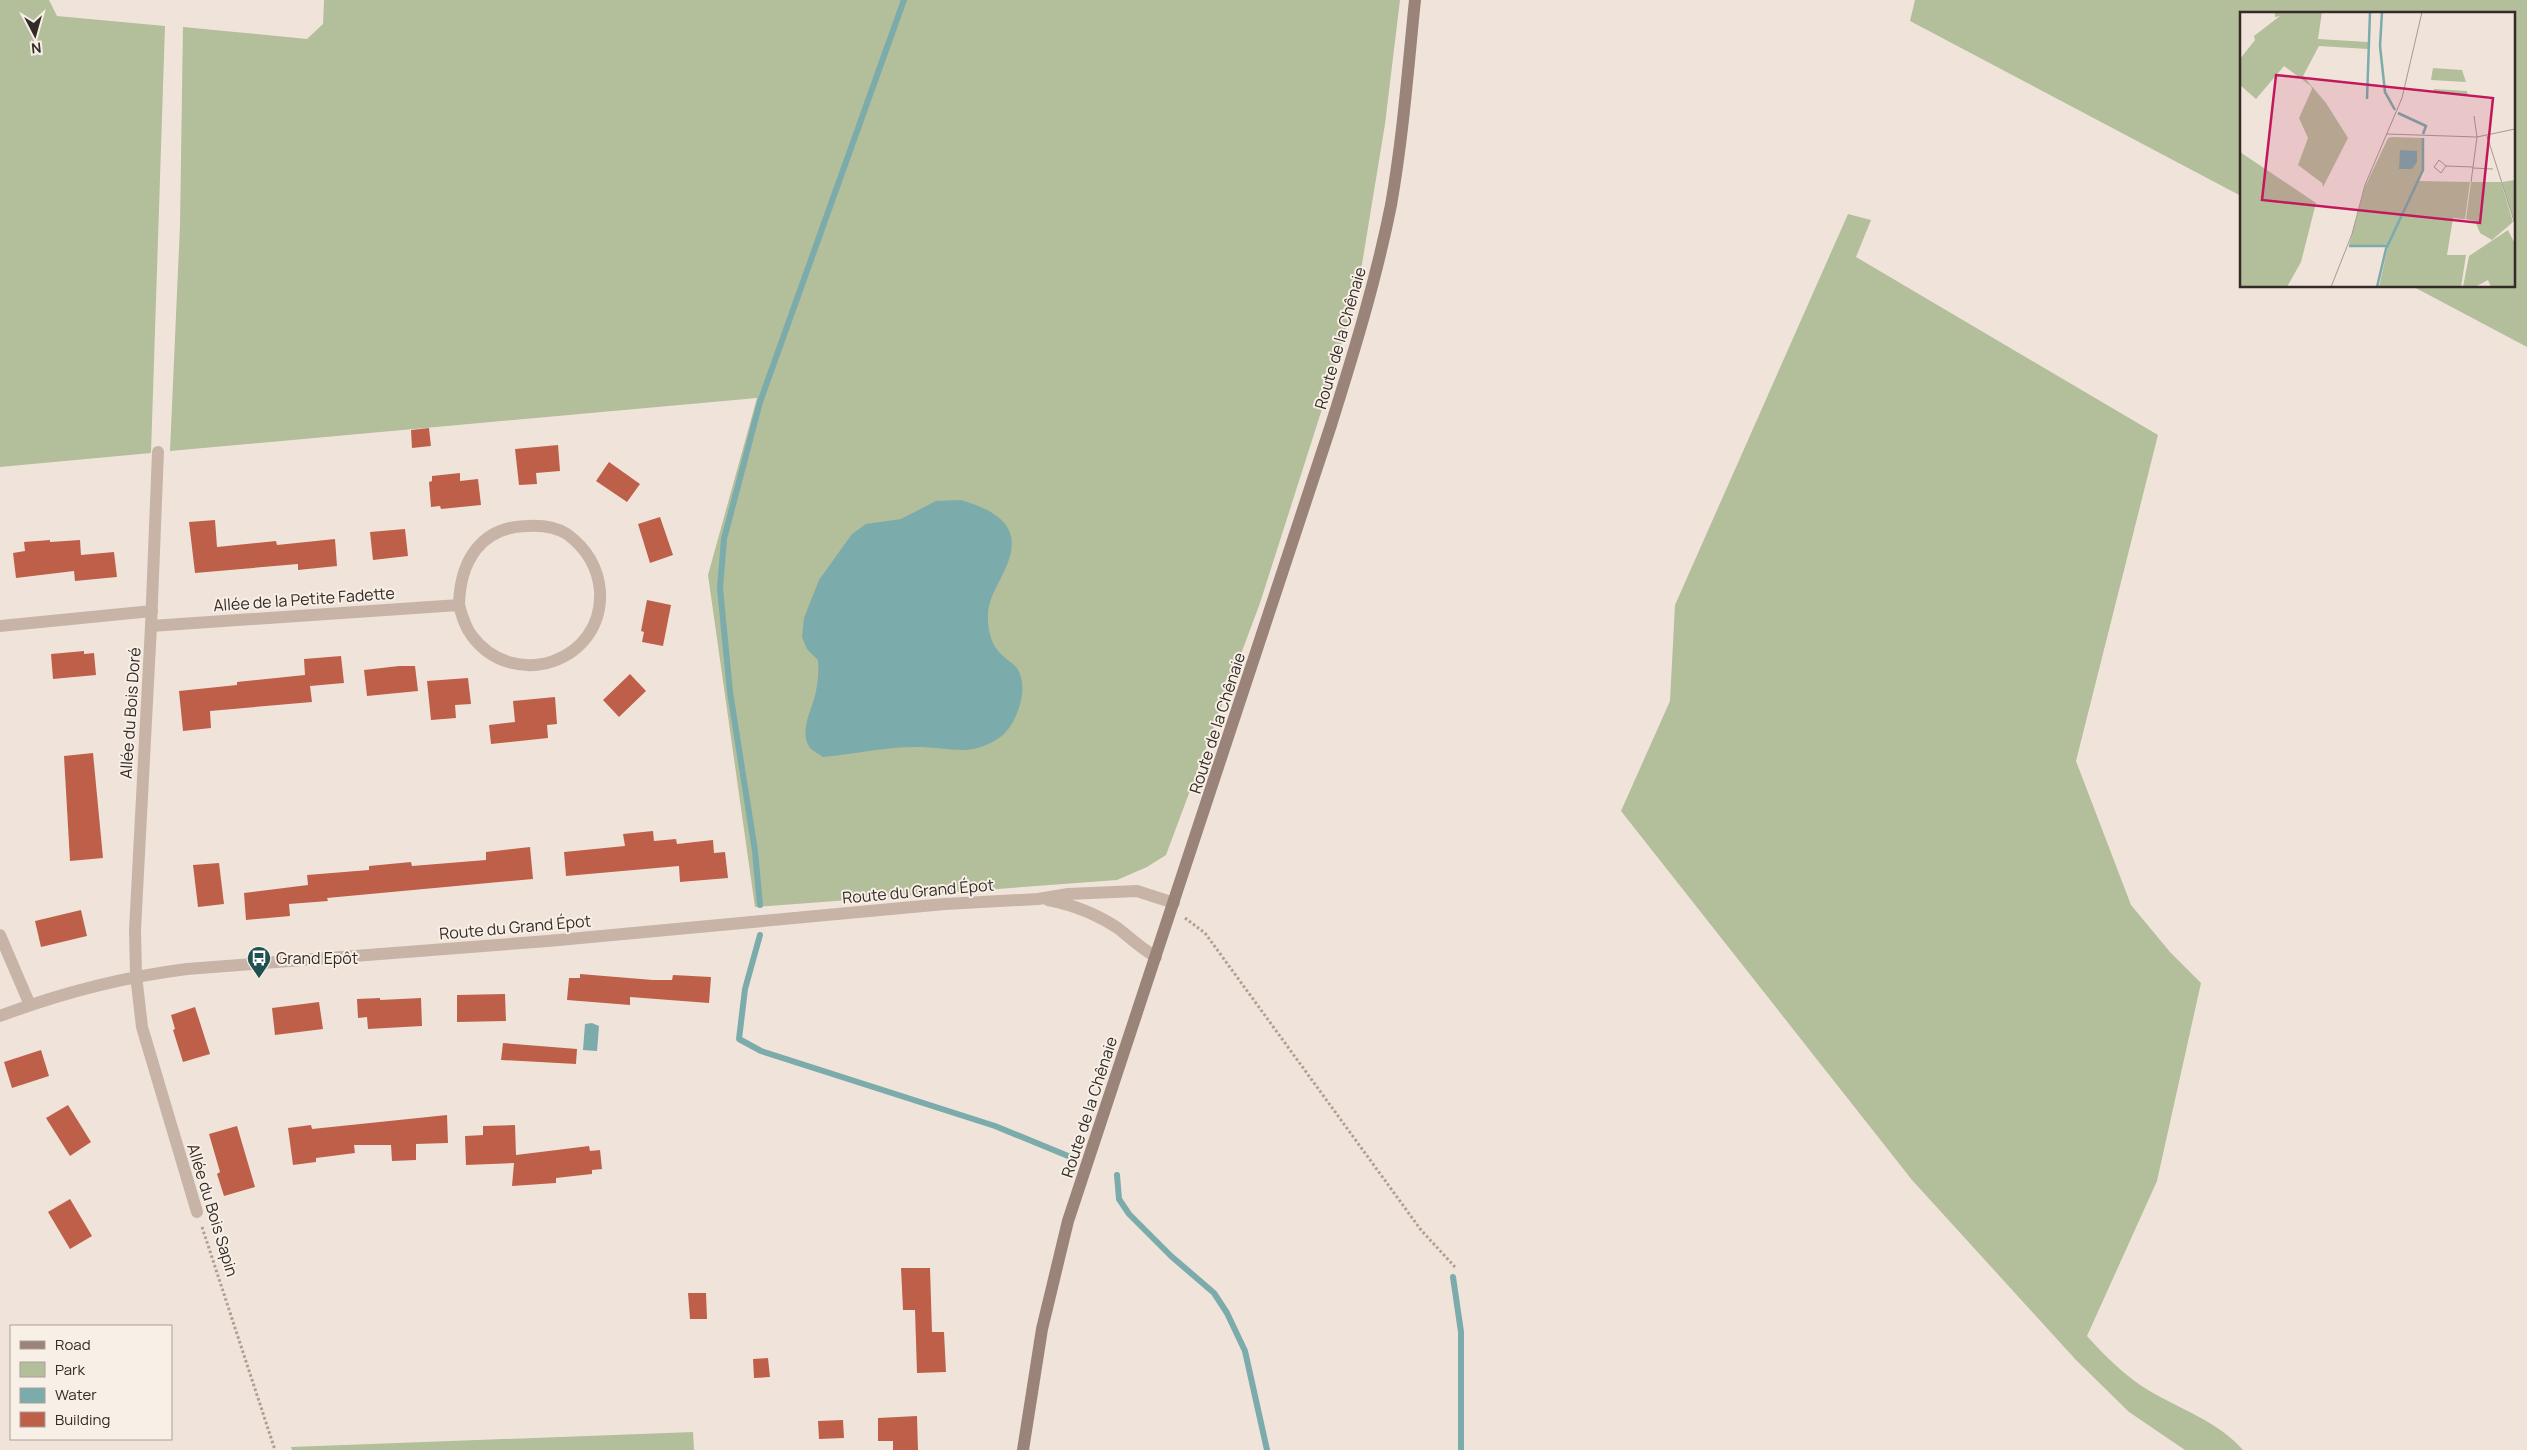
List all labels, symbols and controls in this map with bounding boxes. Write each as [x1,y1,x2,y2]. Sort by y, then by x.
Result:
north arrow [10,10,60,60]
inset map [2240,12,2514,288]
text: N [30,38,42,58]
street label: Route de la Chênaie [1309,264,1371,412]
street label: Allée de la Petite Fadette [213,582,395,616]
street label: Allée du Bois Doré [114,647,146,779]
street label: Route de la Chênaie [1184,650,1250,796]
street label: Route du Grand Épot [841,873,995,909]
street label: Route du Grand Épot [438,909,592,945]
bus stop icon: Grand Epôt [246,945,272,979]
place label: Grand Epôt [276,947,358,969]
street label: Route de la Chênaie [1056,1034,1122,1180]
street label: Allée du Bois Sapin [182,1141,244,1279]
legend [10,1325,172,1440]
text: Road [55,1334,91,1355]
text: Park [55,1359,85,1380]
text: Water [55,1384,97,1405]
text: Building [55,1409,110,1430]

